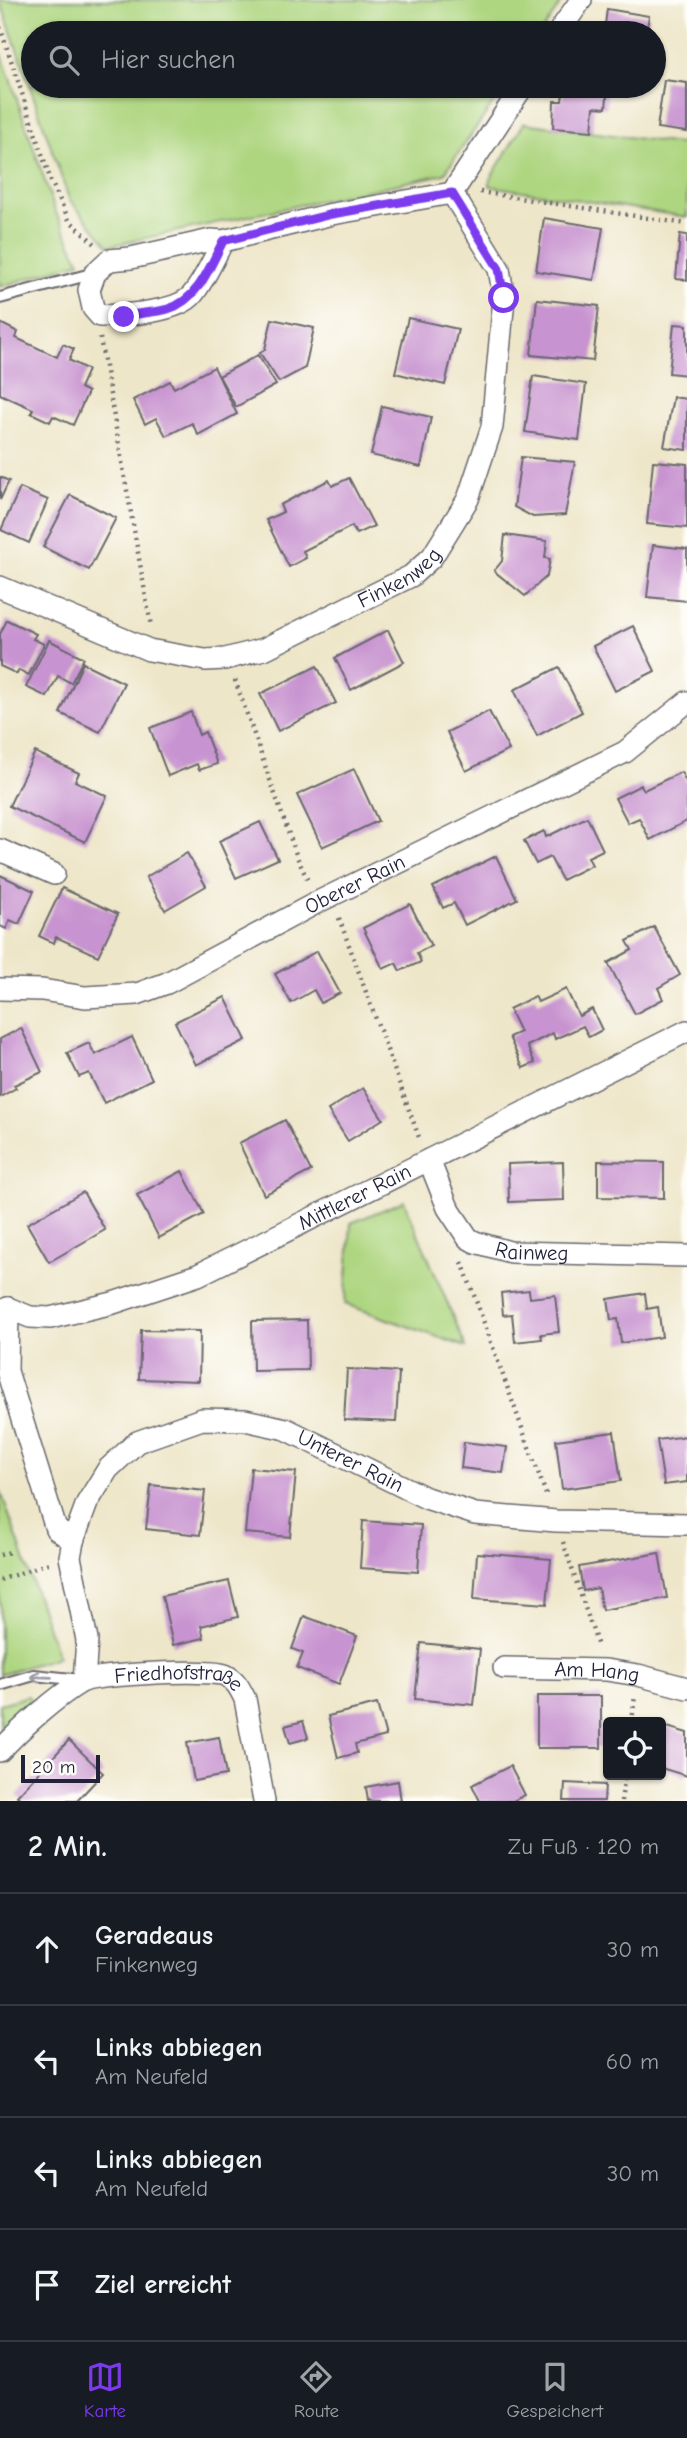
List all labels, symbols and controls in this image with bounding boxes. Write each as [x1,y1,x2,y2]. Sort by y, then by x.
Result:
search box [21,21,666,98]
icon: search [45,41,83,79]
text: Hier suchen [101,45,236,75]
route start [488,282,519,313]
route end [108,301,139,332]
street label: Finkenweg [354,544,446,613]
street label: Oberer Rain [301,849,409,919]
street label: Mittlerer Rain [294,1159,415,1235]
street label: Rainweg [492,1236,569,1265]
street label: Unterer Rain [293,1425,408,1497]
street label: Am Hang [554,1657,641,1687]
street label: Friedhofstraße [113,1660,249,1695]
one-way arrow [30,1670,53,1683]
map controls [603,1717,666,1780]
button: locate [603,1717,666,1780]
scale bar [21,1752,100,1784]
text: 20 m [32,1756,76,1778]
text: 2 Min. [28,1829,107,1864]
text: Zu Fuß · 120 m [508,1833,659,1860]
text: Geradeaus [95,1921,213,1951]
icon: ahead [28,1930,66,1968]
text: 30 m [607,1936,659,1963]
text: Finkenweg [95,1951,198,1978]
text: Links abbiegen [95,2033,262,2063]
icon: left [28,2042,66,2080]
text: 60 m [606,2048,659,2075]
text: Am Neufeld [95,2063,208,2090]
text: Links abbiegen [95,2145,262,2175]
icon: left [28,2154,66,2192]
text: 30 m [607,2160,659,2187]
text: Am Neufeld [95,2175,208,2202]
icon: arrive [28,2266,66,2304]
text: Ziel erreicht [95,2270,231,2300]
tab: Karte [84,2358,126,2422]
tab: Route [294,2358,339,2422]
tab: Gespeichert [506,2358,603,2422]

